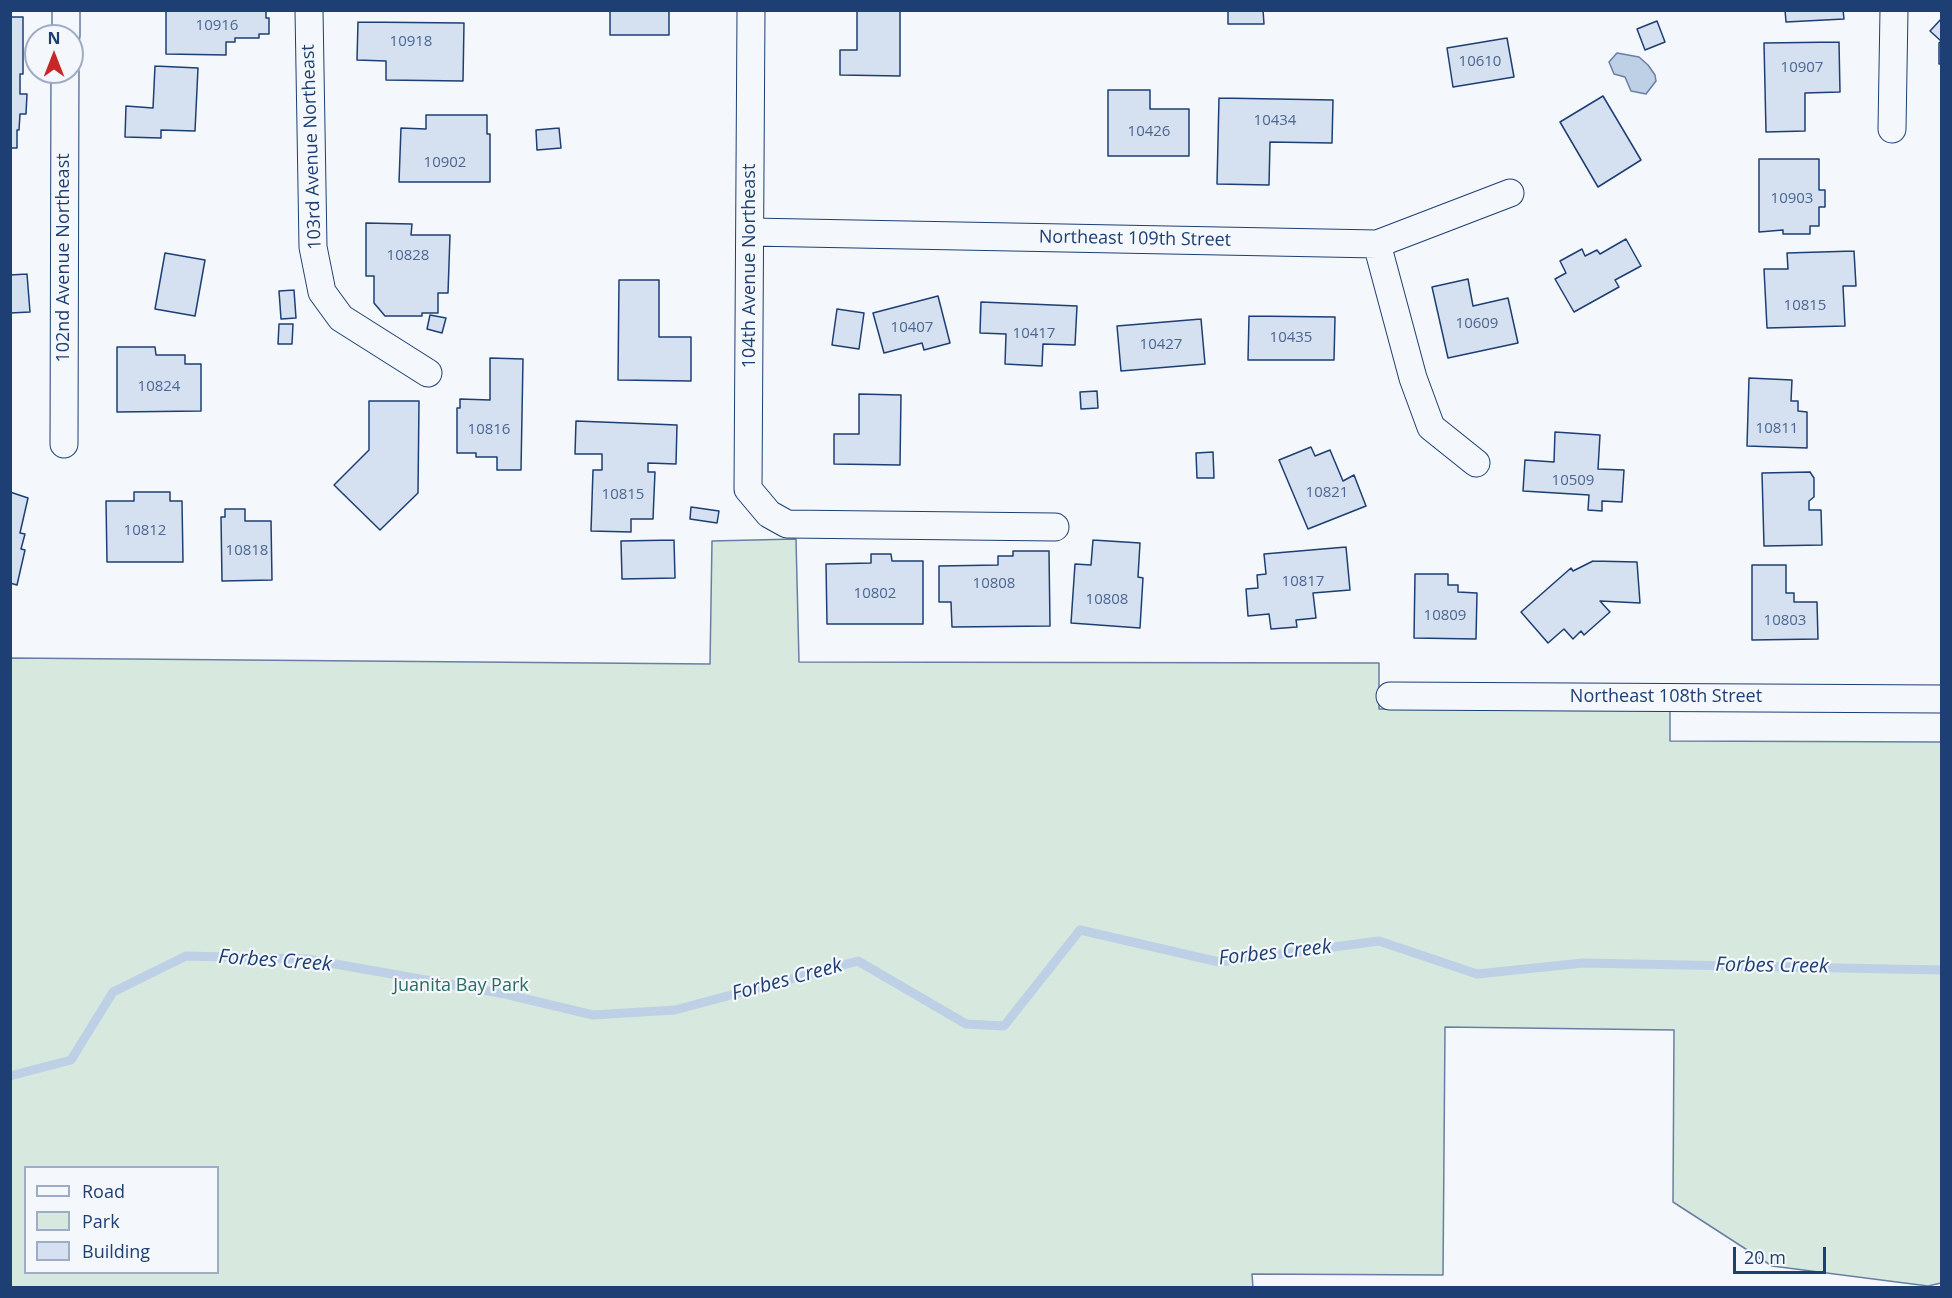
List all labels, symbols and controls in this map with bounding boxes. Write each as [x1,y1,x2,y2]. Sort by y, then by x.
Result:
house number: 10916 [196,17,238,35]
north arrow [24,24,84,84]
text: N [47,27,61,49]
house number: 10918 [390,33,432,51]
street label: 103rd Avenue Northeast [298,44,326,250]
house number: 10610 [1459,53,1501,71]
house number: 10907 [1781,59,1823,77]
house number: 10434 [1254,112,1296,130]
house number: 10426 [1128,123,1170,141]
street label: 102nd Avenue Northeast [53,153,75,363]
house number: 10902 [424,154,466,172]
street label: 104th Avenue Northeast [739,164,761,368]
house number: 10903 [1771,190,1813,208]
street label: Northeast 109th Street [1039,227,1231,251]
house number: 10828 [387,247,429,265]
house number: 10815 [1784,297,1826,315]
house number: 10609 [1456,315,1498,333]
house number: 10407 [891,319,933,337]
house number: 10417 [1013,325,1055,343]
house number: 10435 [1270,329,1312,347]
house number: 10427 [1140,336,1182,354]
house number: 10824 [138,378,180,396]
house number: 10811 [1756,420,1798,438]
house number: 10816 [468,421,510,439]
house number: 10509 [1552,472,1594,490]
house number: 10821 [1306,484,1348,502]
house number: 10815 [602,486,644,504]
house number: 10812 [124,522,166,540]
house number: 10818 [226,542,268,560]
house number: 10817 [1282,573,1324,591]
house number: 10808 [973,575,1015,593]
house number: 10802 [854,585,896,603]
house number: 10808 [1086,591,1128,609]
house number: 10809 [1424,607,1466,625]
house number: 10803 [1764,612,1806,630]
street label: Northeast 108th Street [1570,686,1762,708]
water label: Forbes Creek [1217,935,1333,971]
water label: Forbes Creek [218,945,332,977]
water label: Forbes Creek [1715,953,1829,979]
water label: Forbes Creek [729,954,845,1006]
park label: Juanita Bay Park [393,975,529,997]
legend [24,1166,219,1274]
text: Road [82,1179,125,1203]
text: Park [82,1209,120,1233]
scale bar [1736,1235,1829,1273]
text: Building [82,1239,150,1263]
text: 20 m [1744,1245,1786,1269]

